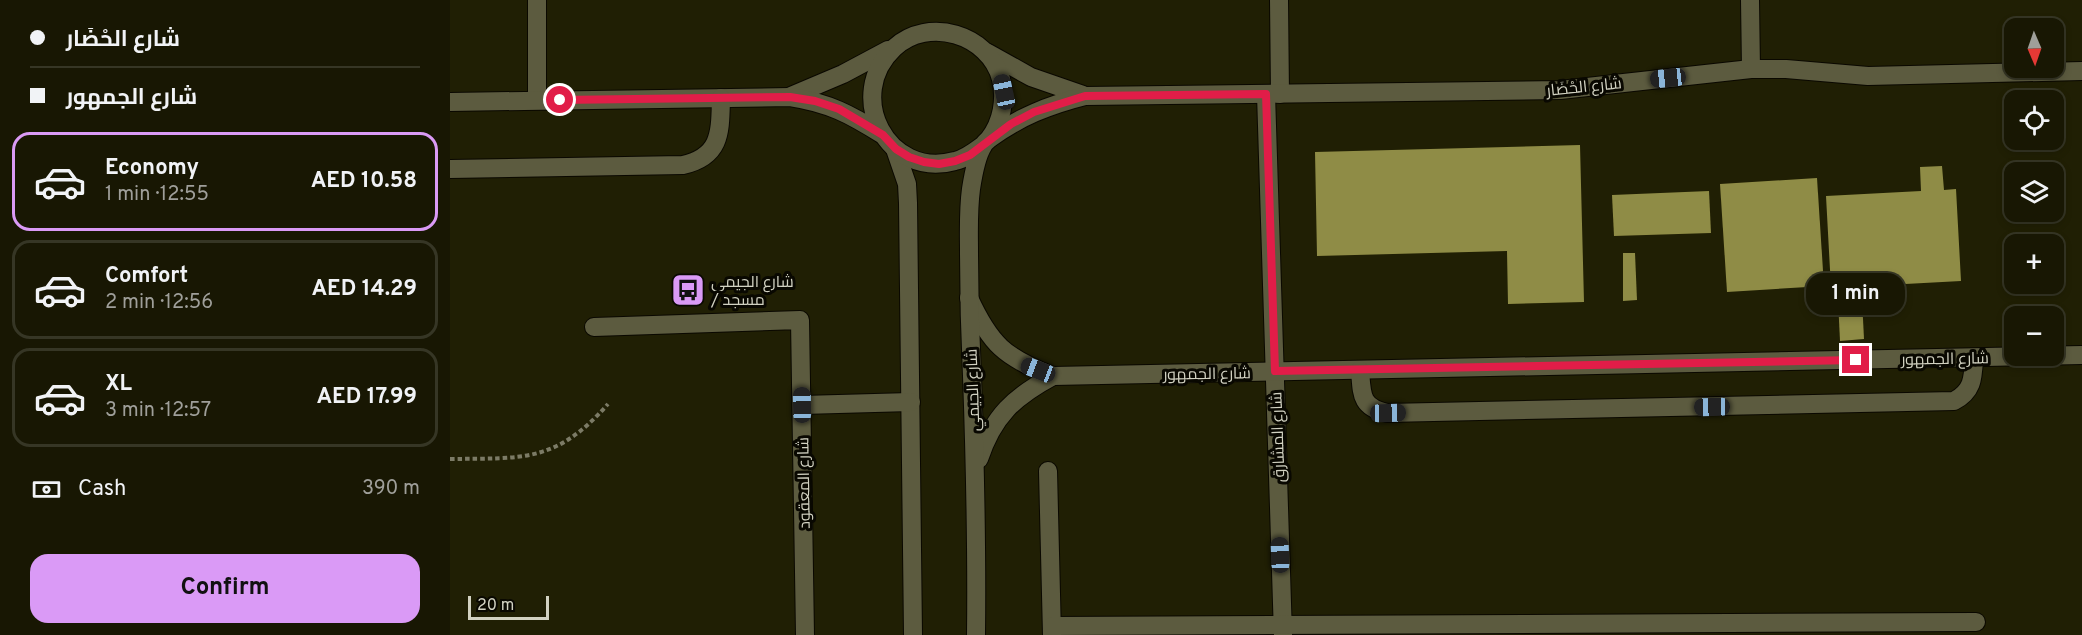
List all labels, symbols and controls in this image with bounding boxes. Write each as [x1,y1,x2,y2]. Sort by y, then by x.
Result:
north arrow [2004,18,2064,78]
map controls [2004,18,2064,366]
text: شارع الحْضَار [66,27,180,54]
car [1649,67,1687,89]
car [991,73,1017,111]
street label: شارع الحْضَار [1545,74,1623,102]
text: شارع الجمهور [66,85,197,112]
route start [546,86,573,113]
button: locate [2004,90,2064,150]
icon: car [33,155,87,209]
text: Economy [105,155,199,182]
button: layers [2004,162,2064,222]
text: AED 10.58 [311,168,417,195]
text: 1 min · 12:55 [105,182,209,208]
button: + [2004,234,2064,294]
icon: car [33,263,87,317]
text: Comfort [105,263,188,290]
bus stop icon: شارع الجيمي / مسجد [670,272,706,308]
place label: شارع الجيمي / مسجد [710,273,794,311]
callout: 1 min [1806,273,1906,315]
text: AED 14.29 [311,276,417,303]
text: 1 min [1831,281,1880,307]
text: 2 min · 12:56 [105,290,213,316]
button: − [2004,306,2064,366]
route end [1842,346,1869,373]
street label: شارع الجيمي [963,348,987,432]
street label: شارع الجمهور [1900,349,1989,371]
car [1018,355,1058,385]
street label: شارع الجمهور [1162,364,1251,386]
icon: car [33,371,87,425]
text: XL [105,371,132,398]
text: AED 17.99 [317,384,417,411]
car [793,387,811,423]
street label: شارع المشارق [1267,391,1291,483]
text: 3 min · 12:57 [105,398,211,424]
car [1694,398,1730,416]
car [1370,404,1406,422]
street label: شارع المعقود [794,437,816,529]
icon: cash [30,473,63,506]
text: Cash [78,476,127,503]
text: 390 m [362,476,420,502]
car [1270,537,1290,573]
button: Confirm [30,554,420,623]
scale bar [468,593,549,620]
text: 20 m [477,596,514,616]

